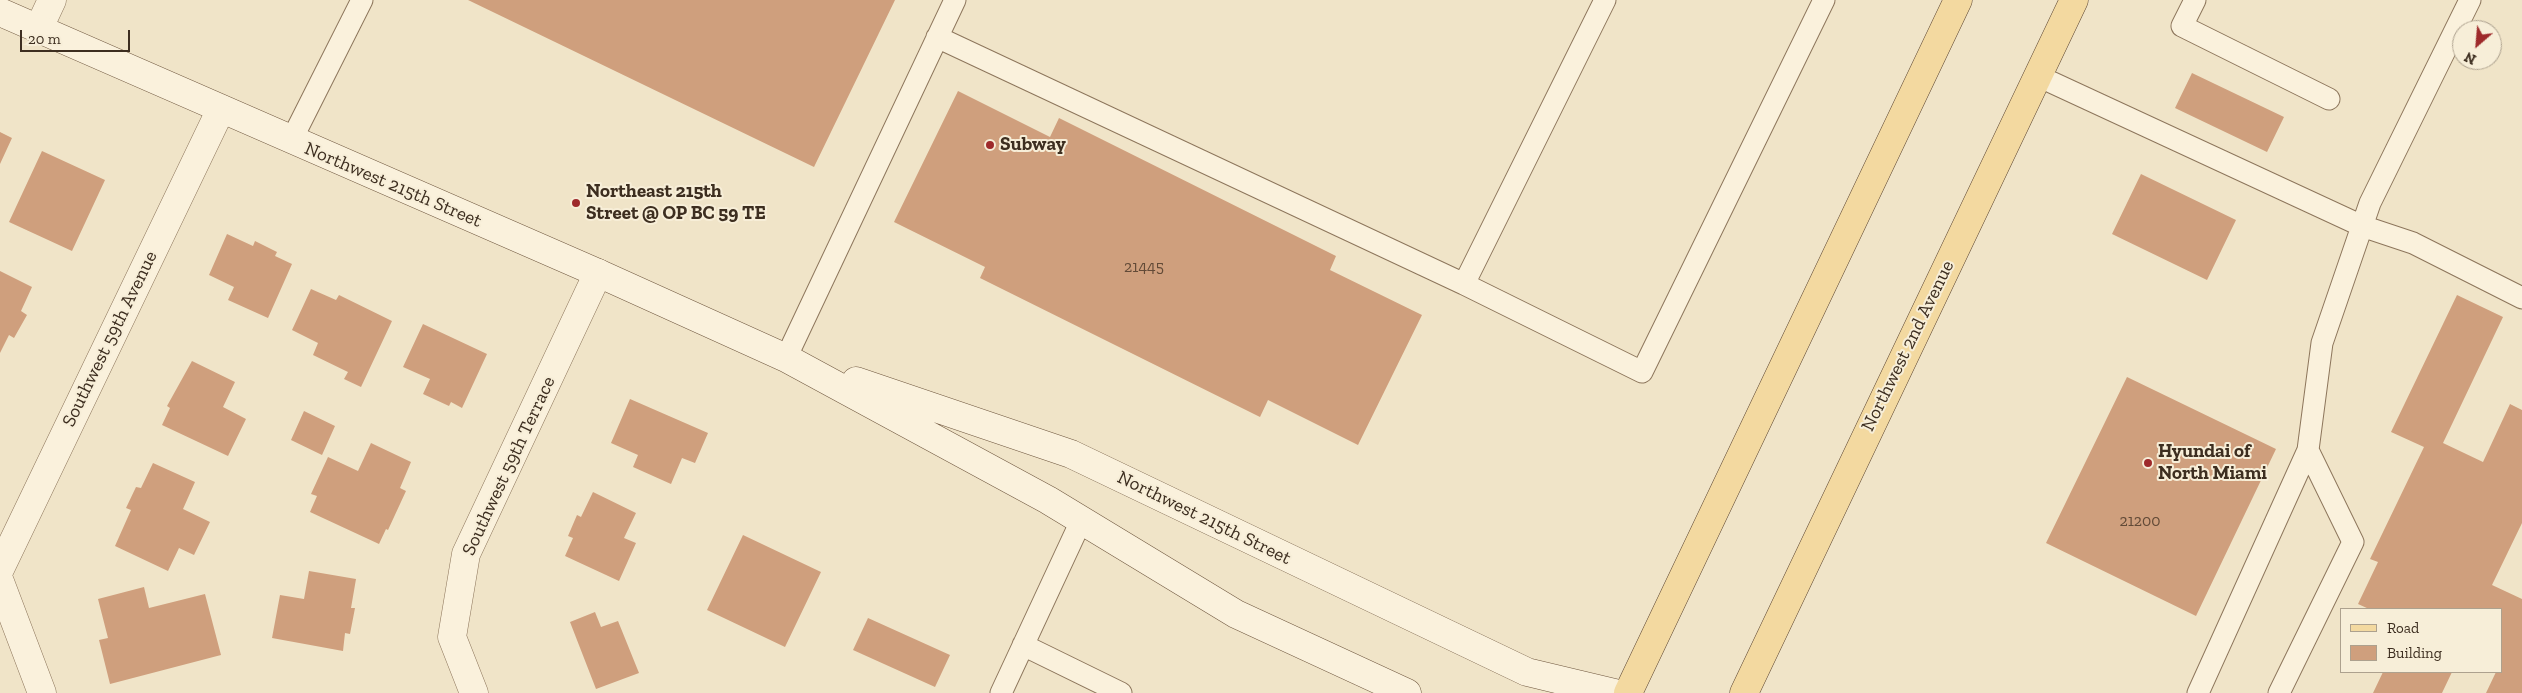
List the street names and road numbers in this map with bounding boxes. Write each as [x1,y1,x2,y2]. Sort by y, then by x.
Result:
street label: Northwest 215th Street [301,137,485,233]
street label: Southwest 59th Avenue [57,247,163,431]
street label: Northwest 2nd Avenue [1857,257,1959,435]
street label: Southwest 59th Terrace [457,373,561,559]
street label: Northwest 215th Street [1113,466,1295,570]

